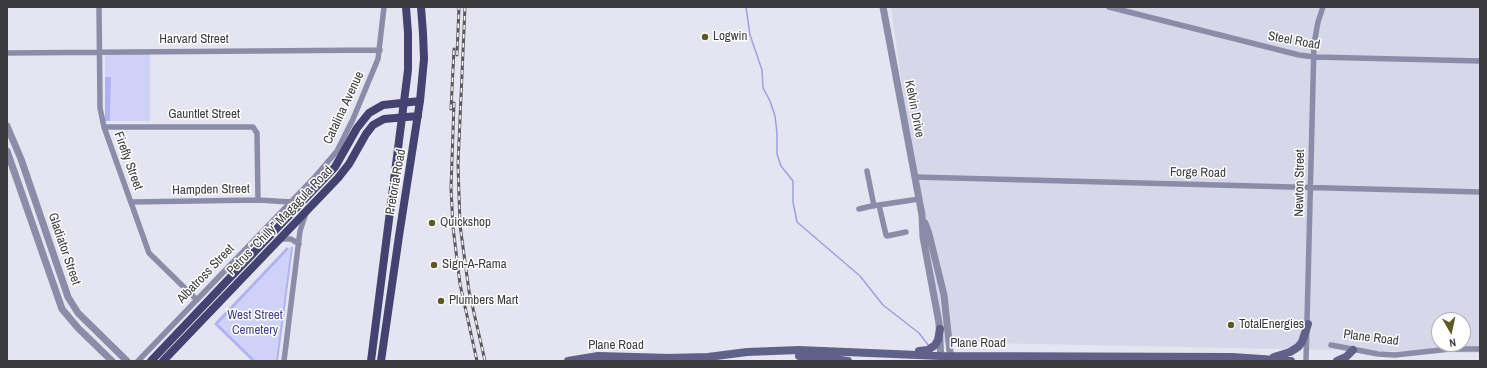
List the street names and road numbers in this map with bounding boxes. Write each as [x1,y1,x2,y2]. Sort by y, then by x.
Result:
street label: Steel Road [1267,29,1321,53]
street label: Harvard Street [159,32,229,48]
street label: Catalina Avenue [320,69,368,147]
street label: Kelvin Drive [901,79,927,139]
street label: Gauntlet Street [168,107,240,123]
street label: Firefly Street [110,130,146,192]
street label: Pretoria Road [383,148,409,216]
street label: Newton Street [1292,149,1308,217]
street label: Petrus “Chilly” Magagula Road [224,163,336,279]
street label: Forge Road [1170,165,1226,181]
street label: Hampden Street [172,182,250,198]
street label: Gladiator Street [44,211,84,287]
street label: Albatross Street [174,241,238,307]
street label: Plane Road [1342,327,1400,349]
street label: Plane Road [950,336,1006,352]
street label: Plane Road [588,338,644,354]

